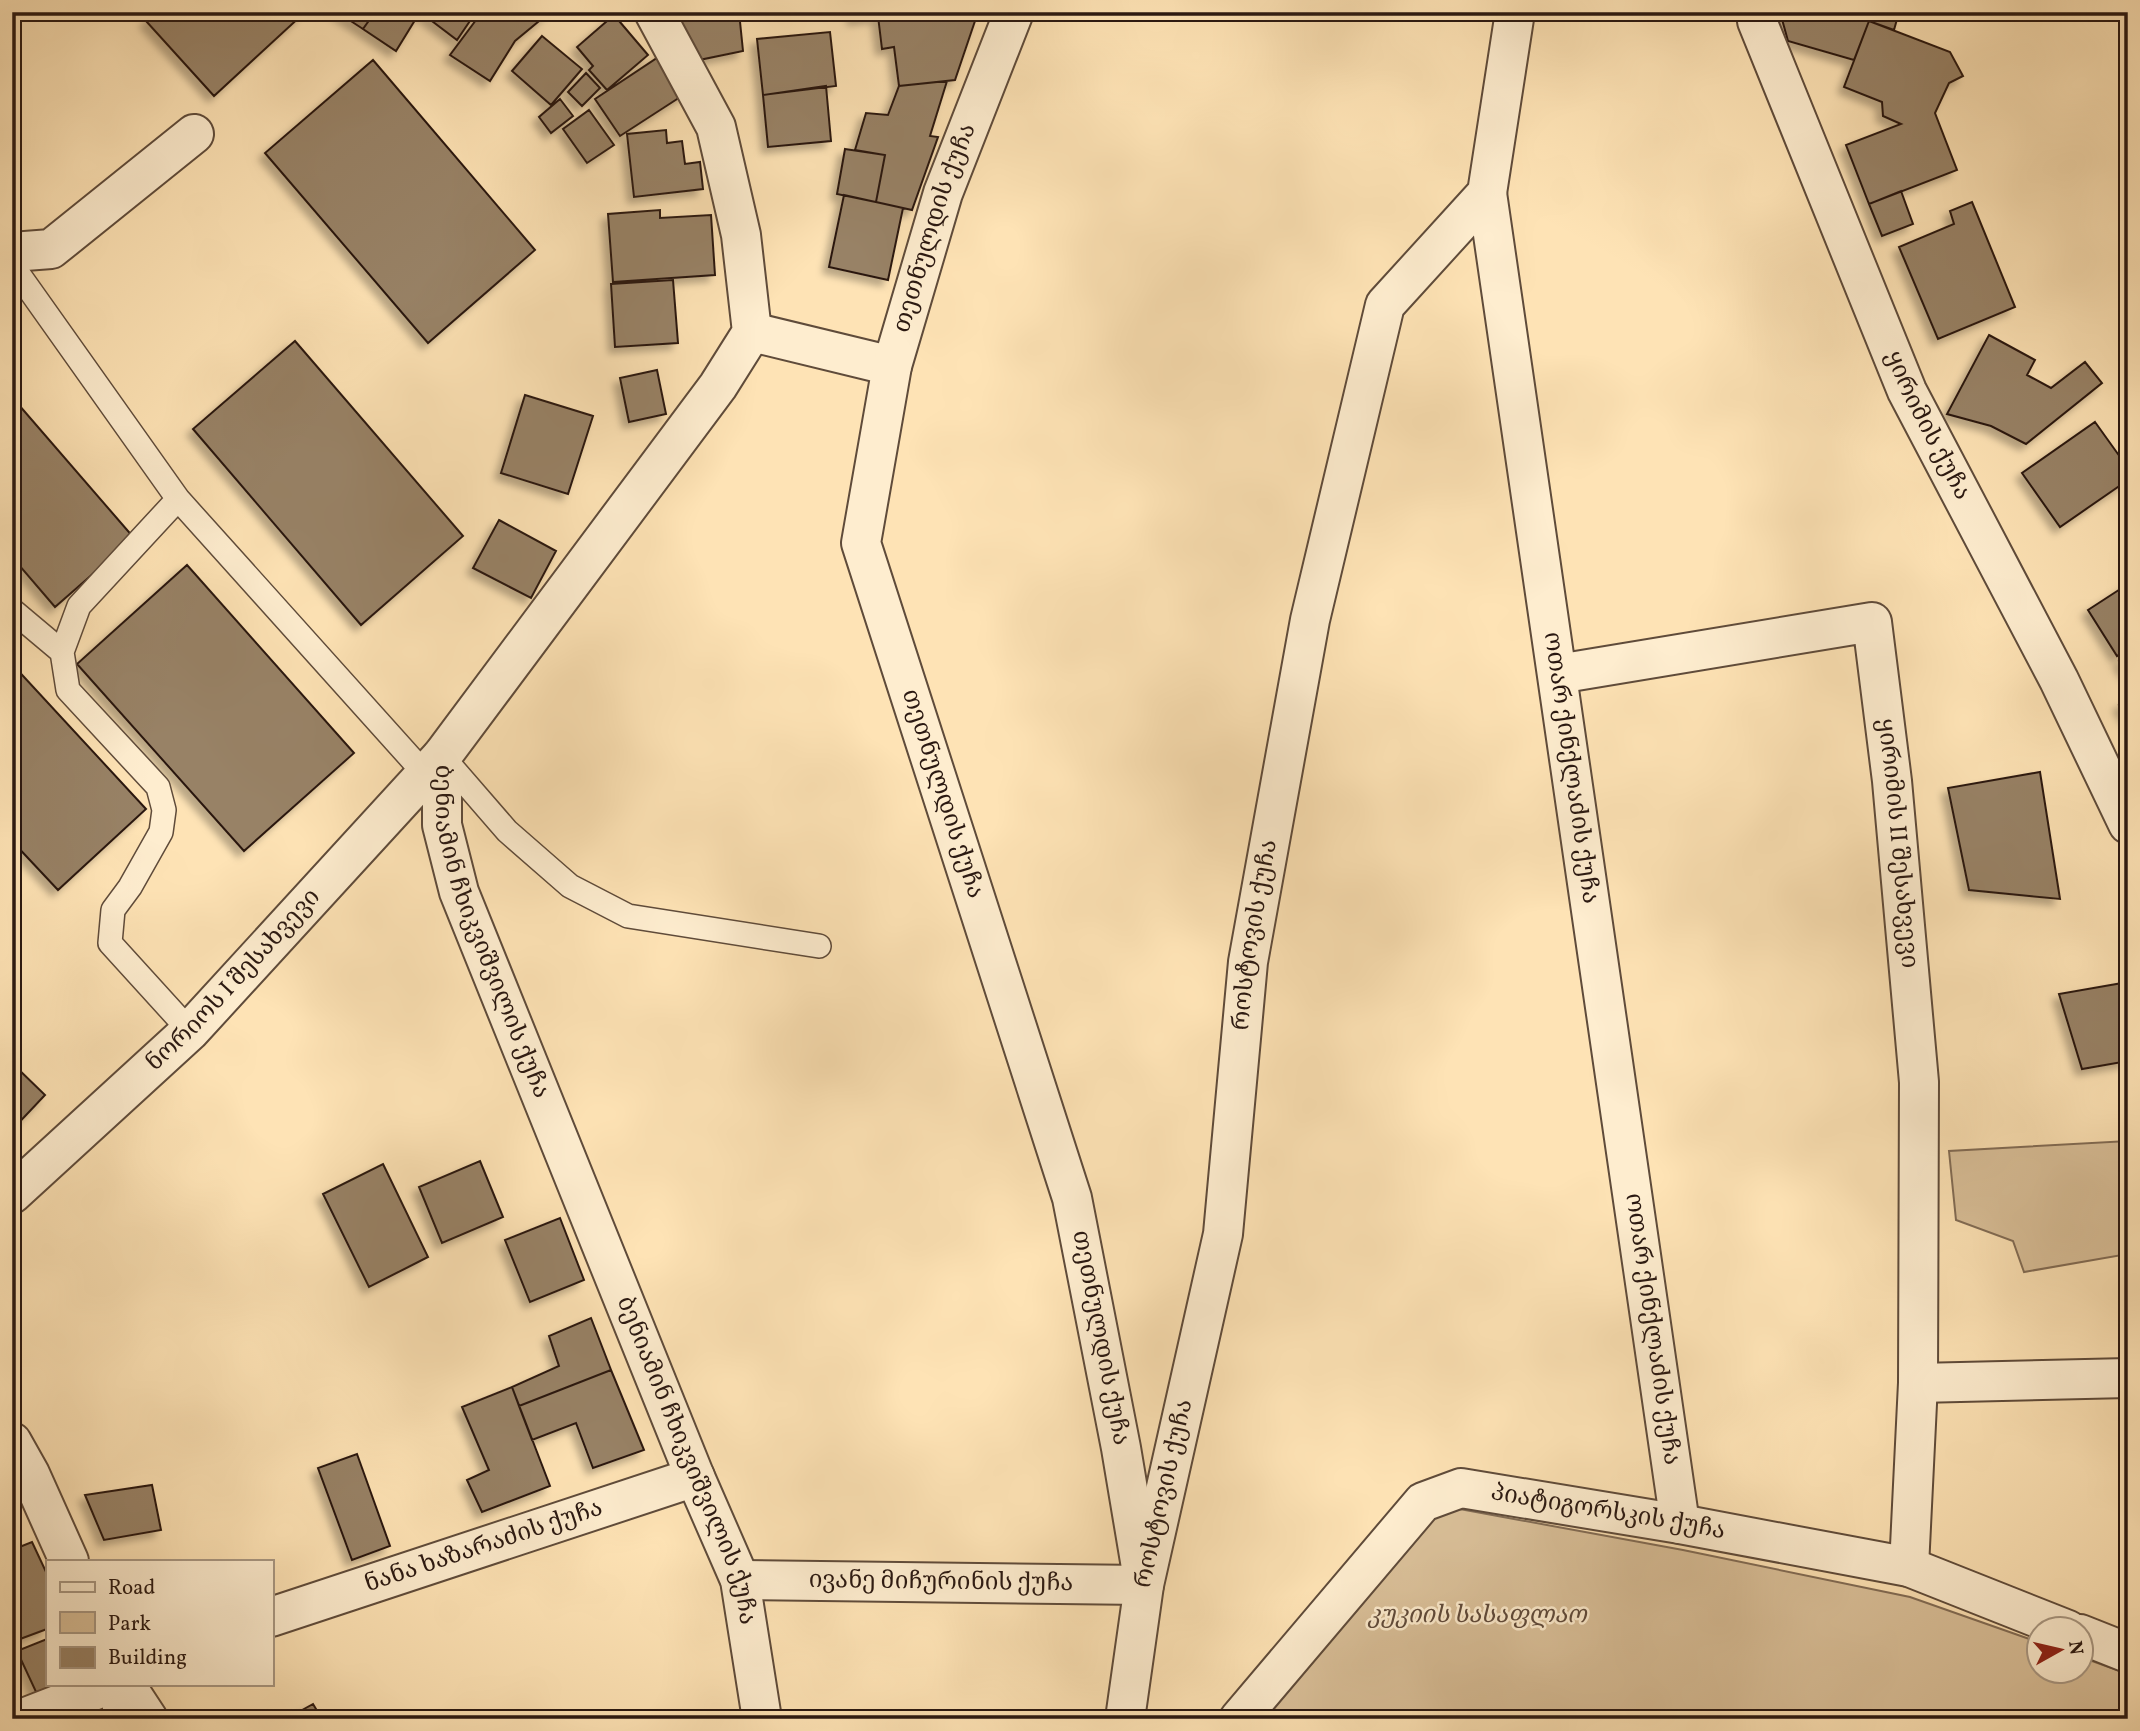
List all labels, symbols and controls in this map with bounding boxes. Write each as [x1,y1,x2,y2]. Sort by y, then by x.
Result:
street label: თეთნულდის ქუჩა [886,119,986,337]
street label: ყირიმის ქუჩა [1875,346,1979,506]
street label: ოთარ ქინქლაძის ქუჩა [1534,630,1607,906]
street label: თეთნულდის ქუჩა [892,685,992,903]
street label: ყირიმის II შესახვევი [1867,716,1926,970]
street label: ბენიამინ ჩხიკვიშვილის ქუჩა [424,765,558,1104]
street label: როსტოვის ქუჩა [1225,837,1287,1032]
street label: ნორიოს I შესახვევი [139,882,329,1080]
street label: ოთარ ქინქლაძის ქუჩა [1615,1191,1688,1467]
street label: თეთნულდის ქუჩა [1062,1228,1138,1448]
street label: ბენიამინ ჩხიკვიშვილის ქუჩა [607,1291,764,1627]
street label: როსტოვის ქუჩა [1127,1396,1202,1591]
street label: პიატიგორსკის ქუჩა [1488,1476,1728,1549]
street label: ნანა ხაზარაძის ქუჩა [360,1492,607,1602]
legend [46,1560,273,1686]
street label: ივანე მიჩურინის ქუჩა [809,1564,1073,1601]
text: Road [108,1574,155,1603]
park label: კუკიის სასაფლაო [1367,1599,1588,1633]
text: Park [108,1610,151,1639]
north arrow [2024,1616,2094,1686]
text: N [2061,1639,2089,1657]
text: Building [108,1644,187,1673]

